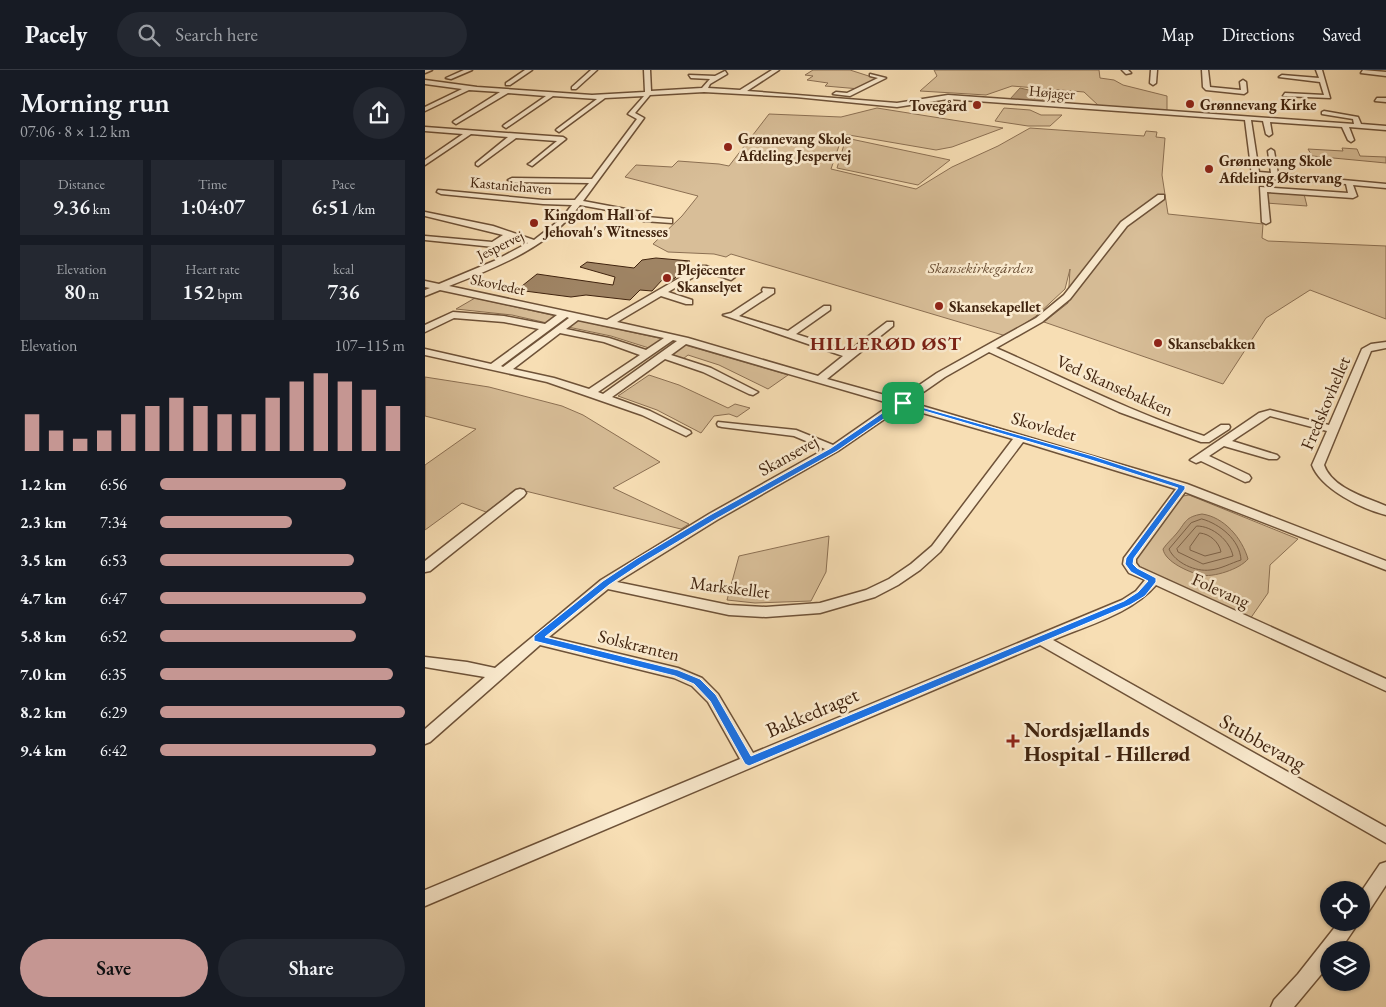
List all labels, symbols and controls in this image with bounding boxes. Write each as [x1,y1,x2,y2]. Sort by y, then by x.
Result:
search box [117,12,467,57]
text: Pacely [25,19,87,50]
icon: search [135,21,163,49]
text: Search here [175,22,258,47]
text: Map [1162,23,1194,46]
text: Directions [1222,23,1294,46]
text: Saved [1322,23,1361,46]
street label: Højager [1028,81,1076,103]
text: Morning run [20,84,170,120]
button: share [353,87,405,139]
place label: Grønnevang Kirke [1200,95,1316,114]
place label: Tovegård [909,96,968,115]
marker: Grønnevang Kirke [1184,98,1196,110]
marker: Tovegård [971,99,983,111]
text: 07:06 · 8 × 1.2 km [20,121,130,142]
place label: Grønnevang Skole Afdeling Jespervej [737,129,851,165]
marker: Grønnevang Skole Afdeling Jespervej [722,141,734,153]
place label: Grønnevang Skole Afdeling Østervang [1218,151,1342,187]
marker: Grønnevang Skole Afdeling Østervang [1203,163,1215,175]
street label: Kastaniehaven [469,172,553,198]
text: Distance [58,175,105,193]
text: Time [198,175,227,193]
text: Pace [332,175,355,193]
text: 9.36 [53,193,90,220]
text: 1:04:07 [180,193,245,220]
text: 6:51 [312,193,350,220]
text: km [90,200,110,218]
text: /km [350,200,375,218]
place label: Kingdom Hall of Jehovah's Witnesses [542,205,668,241]
marker: Kingdom Hall of Jehovah's Witnesses [528,217,540,229]
street label: Jespervej [472,226,527,265]
park label: Skansekirkegården [927,258,1034,277]
text: Elevation [56,260,107,278]
text: Heart rate [185,260,240,278]
text: kcal [333,260,354,278]
place label: Plejecenter Skanselyet [677,260,746,296]
street label: Skovledet [469,269,527,299]
marker: Plejecenter Skanselyet [661,272,673,284]
text: 80 [64,278,85,305]
text: 152 [182,278,215,305]
text: 736 [327,278,360,305]
text: m [85,285,99,303]
text: bpm [215,285,243,303]
place label: Skansekapellet [949,297,1041,316]
marker: Skansekapellet [933,300,945,312]
district label: HILLERØD ØST [810,331,962,356]
place label: Skansebakken [1168,334,1256,353]
text: Elevation [20,335,78,356]
text: 107–115 m [334,335,405,356]
marker: Skansebakken [1152,337,1164,349]
street label: Ved Skansebakken [1053,349,1178,421]
street label: Fredskovhellet [1295,352,1355,453]
pin [882,382,924,424]
icon: arrive [889,389,917,417]
street label: Skovledet [1009,406,1079,446]
street label: Skansevej [754,429,822,481]
text: 1.2 km [20,474,66,495]
text: 6:56 [100,474,127,495]
text: 2.3 km [20,512,66,533]
text: 7:34 [100,512,127,533]
text: 3.5 km [20,550,66,571]
text: 6:53 [100,550,127,571]
street label: Folevang [1189,567,1254,613]
street label: Markskellet [689,571,771,603]
text: 4.7 km [20,588,66,609]
text: 6:47 [100,588,127,609]
street label: Solskrænten [596,624,683,666]
text: 5.8 km [20,626,66,647]
text: 6:52 [100,626,127,647]
text: 7.0 km [20,664,66,685]
text: 6:35 [100,664,127,685]
street label: Bakkedraget [761,680,863,744]
text: 8.2 km [20,702,66,723]
text: 6:29 [100,702,127,723]
street label: Stubbevang [1215,707,1312,777]
place label: Nordsjællands Hospital - Hillerød [1024,716,1191,767]
marker: Nordsjællands Hospital - Hillerød [1006,734,1020,748]
text: 9.4 km [20,740,66,761]
text: 6:42 [100,740,127,761]
map controls [1320,881,1370,991]
button: locate [1320,881,1370,931]
button: Save [20,939,208,997]
button: Share [218,939,405,997]
button: layers [1320,941,1370,991]

